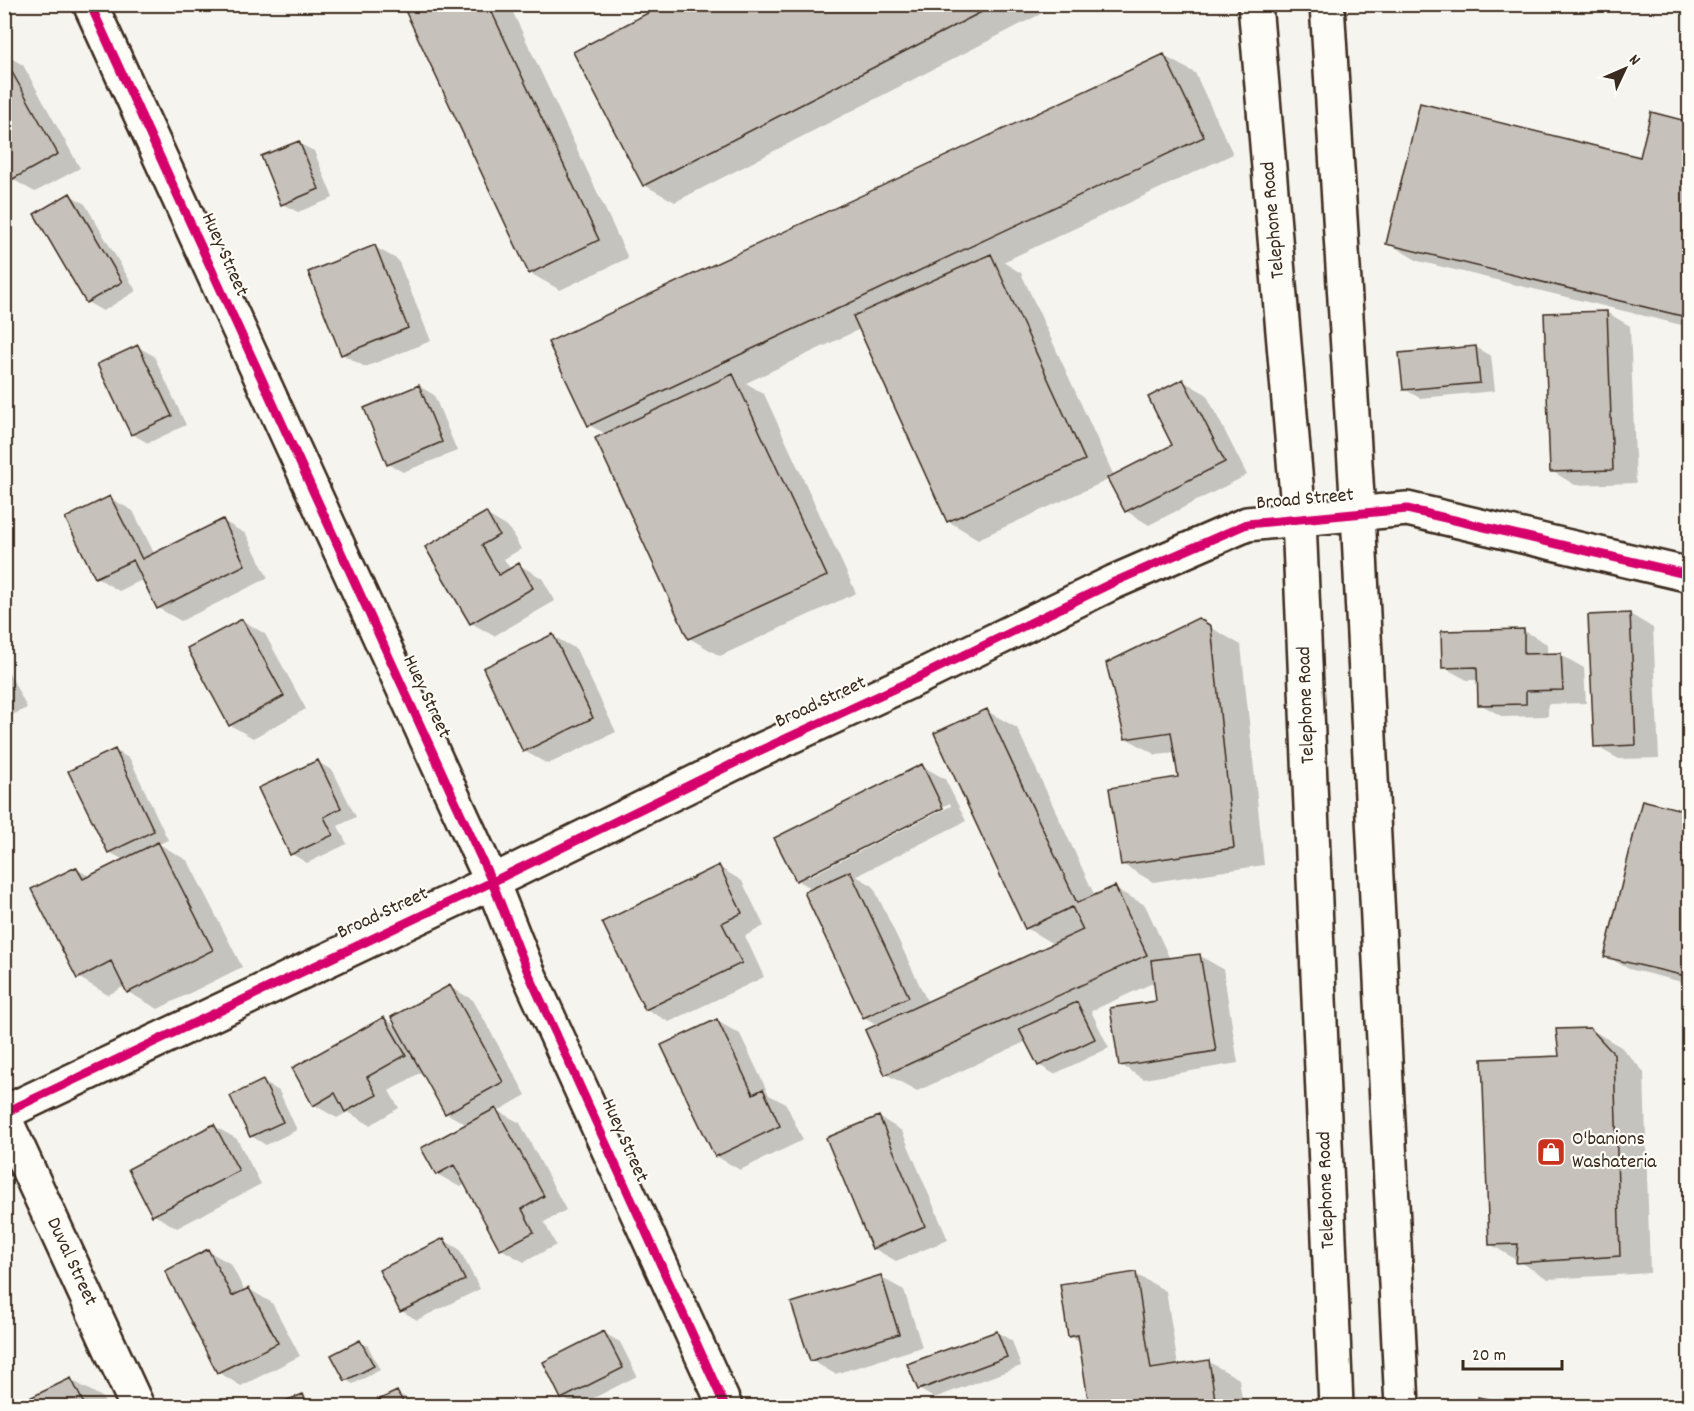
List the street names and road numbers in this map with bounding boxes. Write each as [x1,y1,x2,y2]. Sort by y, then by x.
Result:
street label: Telephone Road [1255,160,1293,280]
street label: Huey Street [193,209,255,301]
street label: Broad Street [1255,482,1355,518]
street label: Telephone Road [1291,646,1323,764]
street label: Huey Street [395,651,457,743]
street label: Broad Street [771,670,871,736]
street label: Broad Street [333,881,433,947]
street label: Huey Street [593,1095,655,1187]
street label: Telephone Road [1311,1131,1343,1249]
street label: Duval Street [38,1213,104,1311]

